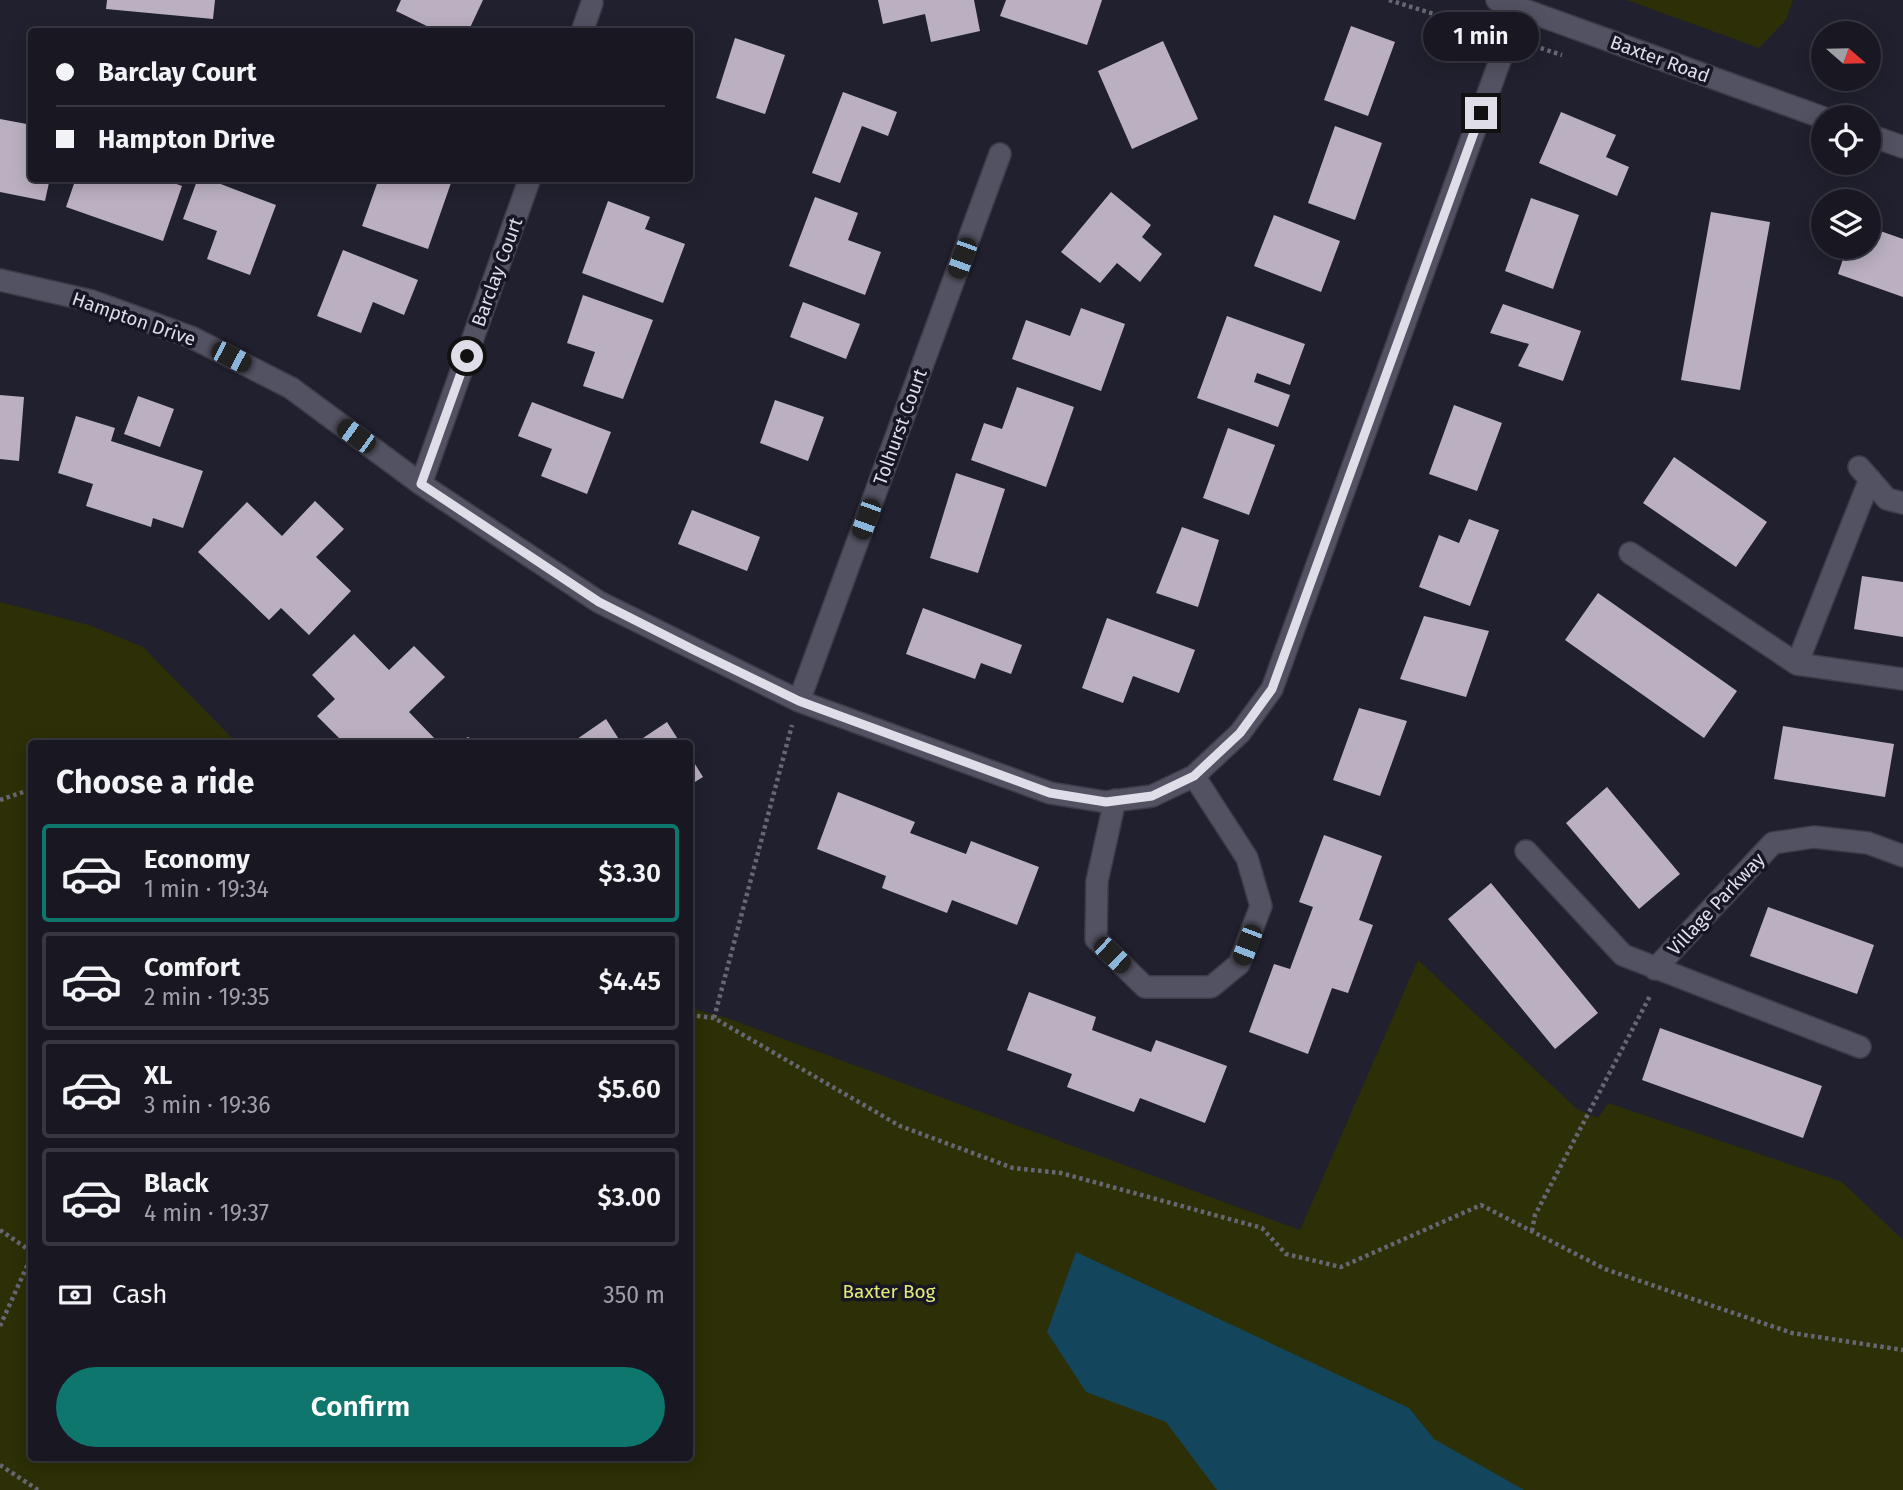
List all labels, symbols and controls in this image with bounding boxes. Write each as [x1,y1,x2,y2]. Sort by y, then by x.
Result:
callout: 1 min [1423,11,1539,60]
north arrow [1811,21,1881,91]
map controls [1811,21,1881,259]
text: 1 min [1453,22,1509,50]
street label: Baxter Road [1607,30,1713,88]
text: Barclay Court [98,57,256,88]
route end [1465,97,1497,129]
button: locate [1811,105,1881,175]
text: Hampton Drive [98,124,275,155]
button: layers [1811,189,1881,259]
street label: Barclay Court [467,214,527,330]
car [945,235,980,281]
street label: Hampton Drive [69,287,199,351]
car [208,338,255,376]
route start [451,340,483,372]
street label: Tolhurst Court [868,366,932,488]
car [333,415,380,457]
car [849,496,884,542]
text: Choose a ride [56,763,254,801]
icon: car [60,842,123,905]
text: Economy [144,844,250,875]
street label: Village Parkway [1662,847,1770,960]
text: $3.30 [598,858,661,889]
text: 1 min · 19:34 [144,875,269,903]
car [1230,922,1265,968]
car [1090,933,1135,977]
icon: car [60,950,123,1013]
text: Comfort [144,952,240,983]
text: $4.45 [599,966,661,997]
text: 2 min · 19:35 [144,983,270,1011]
icon: car [60,1058,123,1121]
text: XL [144,1060,172,1091]
text: $5.60 [598,1074,661,1105]
text: 3 min · 19:36 [144,1091,270,1119]
icon: car [60,1166,123,1229]
text: Black [144,1168,209,1199]
text: $3.00 [597,1182,661,1213]
text: 4 min · 19:37 [144,1199,269,1227]
icon: cash [56,1276,94,1314]
text: Cash [112,1279,168,1310]
park label: Baxter Bog [843,1280,936,1303]
text: 350 m [603,1281,665,1309]
button: Confirm [56,1367,665,1447]

